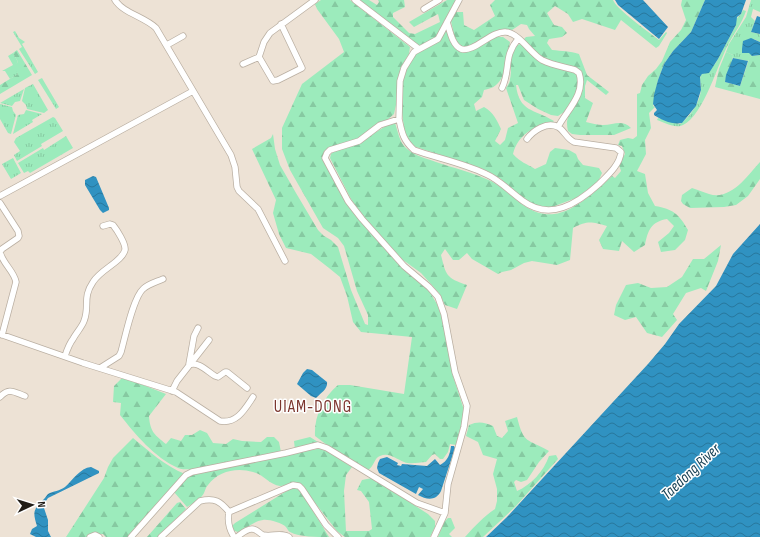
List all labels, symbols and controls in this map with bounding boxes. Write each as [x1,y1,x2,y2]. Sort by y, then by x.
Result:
district label: UIAM-DONG [274,397,352,417]
water label: Taedong River [658,440,725,504]
north arrow [12,485,52,525]
text: N [35,501,48,508]

